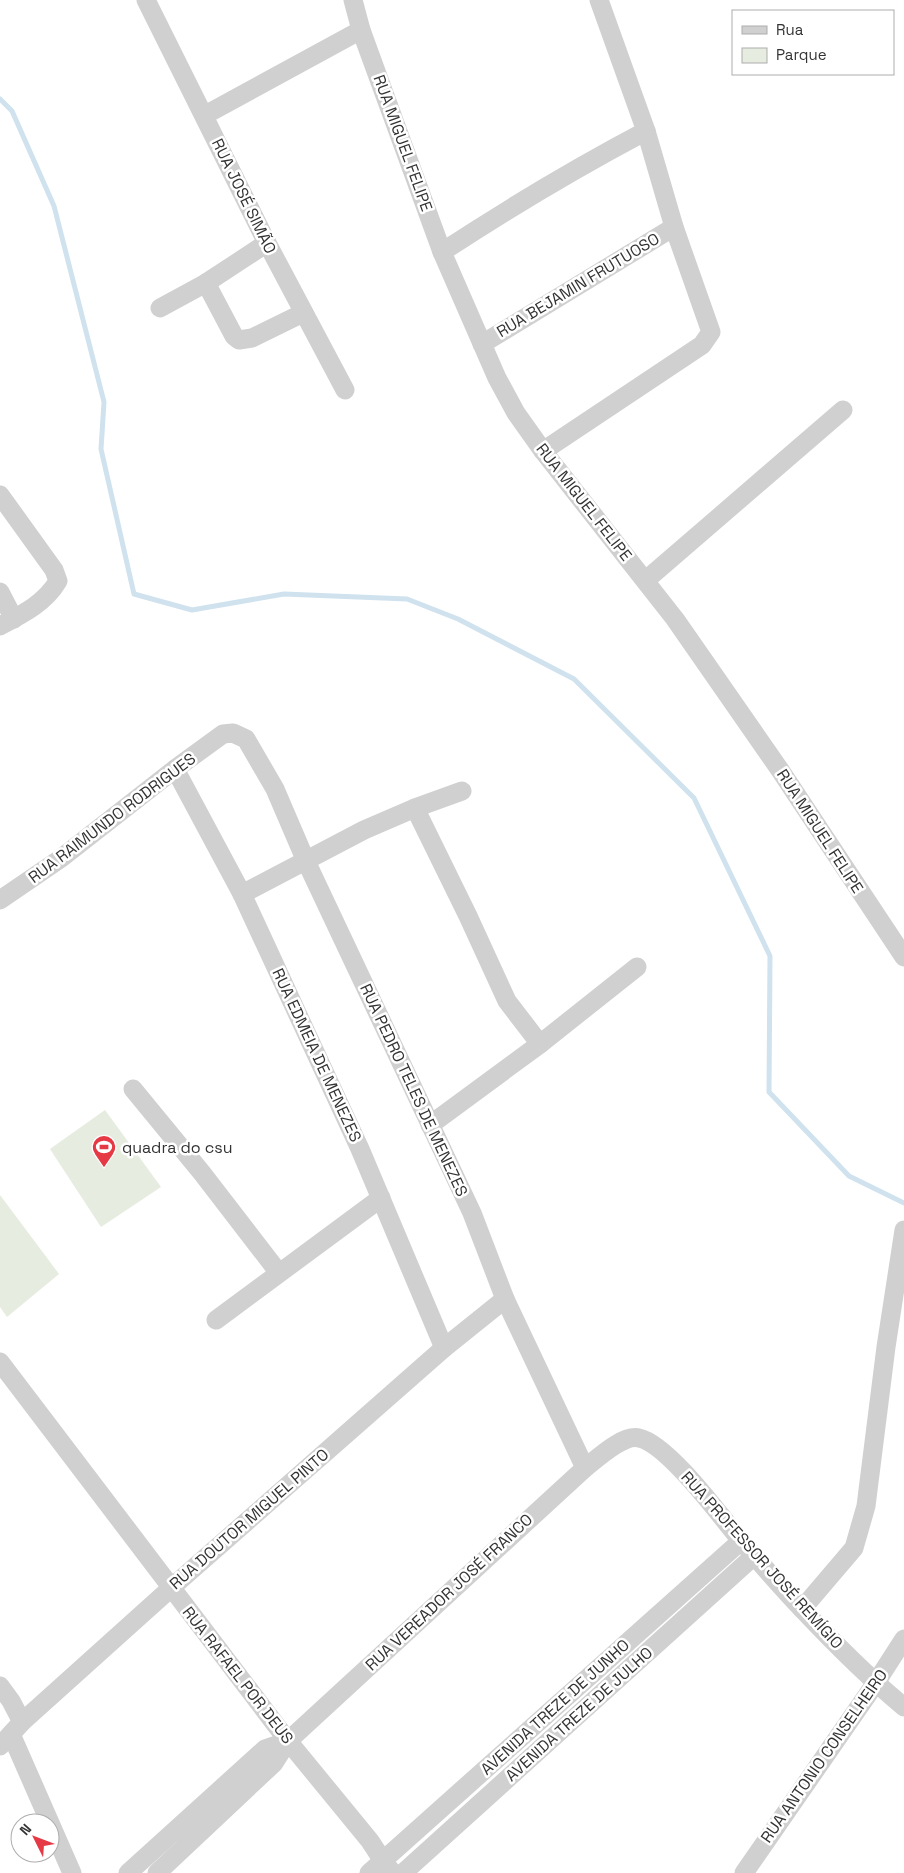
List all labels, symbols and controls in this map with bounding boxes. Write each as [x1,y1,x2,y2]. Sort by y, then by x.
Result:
legend [732,10,894,75]
text: Rua [776,20,804,39]
text: Parque [776,45,827,64]
street label: RUA MIGUEL FELIPE [369,72,437,214]
street label: RUA JOSÉ SIMÃO [207,135,281,257]
street label: RUA BEJAMIN FRUTUOSO [493,228,663,342]
street label: RUA MIGUEL FELIPE [531,439,637,565]
street label: RUA RAIMUNDO RODRIGUES [24,748,200,888]
street label: RUA MIGUEL FELIPE [772,765,868,897]
street label: RUA EDMEIA DE MENEZES [268,965,367,1145]
street label: RUA PEDRO TELES DE MENEZES [355,980,473,1200]
sports icon: quadra do csu [91,1134,117,1168]
place label: quadra do csu [122,1137,233,1158]
street label: RUA DOUTOR MIGUEL PINTO [165,1444,333,1594]
street label: RUA PROFESSOR JOSÉ REMÍGIO [677,1467,847,1653]
street label: RUA VEREADOR JOSÉ FRANCO [361,1509,537,1675]
street label: RUA RAFAEL POR DEUS [178,1602,298,1748]
street label: AVENIDA TREZE DE JUNHO [476,1635,634,1779]
street label: AVENIDA TREZE DE JULHO [501,1642,657,1786]
street label: RUA ANTONIO CONSELHEIRO [756,1665,892,1847]
north arrow [10,1813,60,1863]
text: N [16,1820,35,1839]

